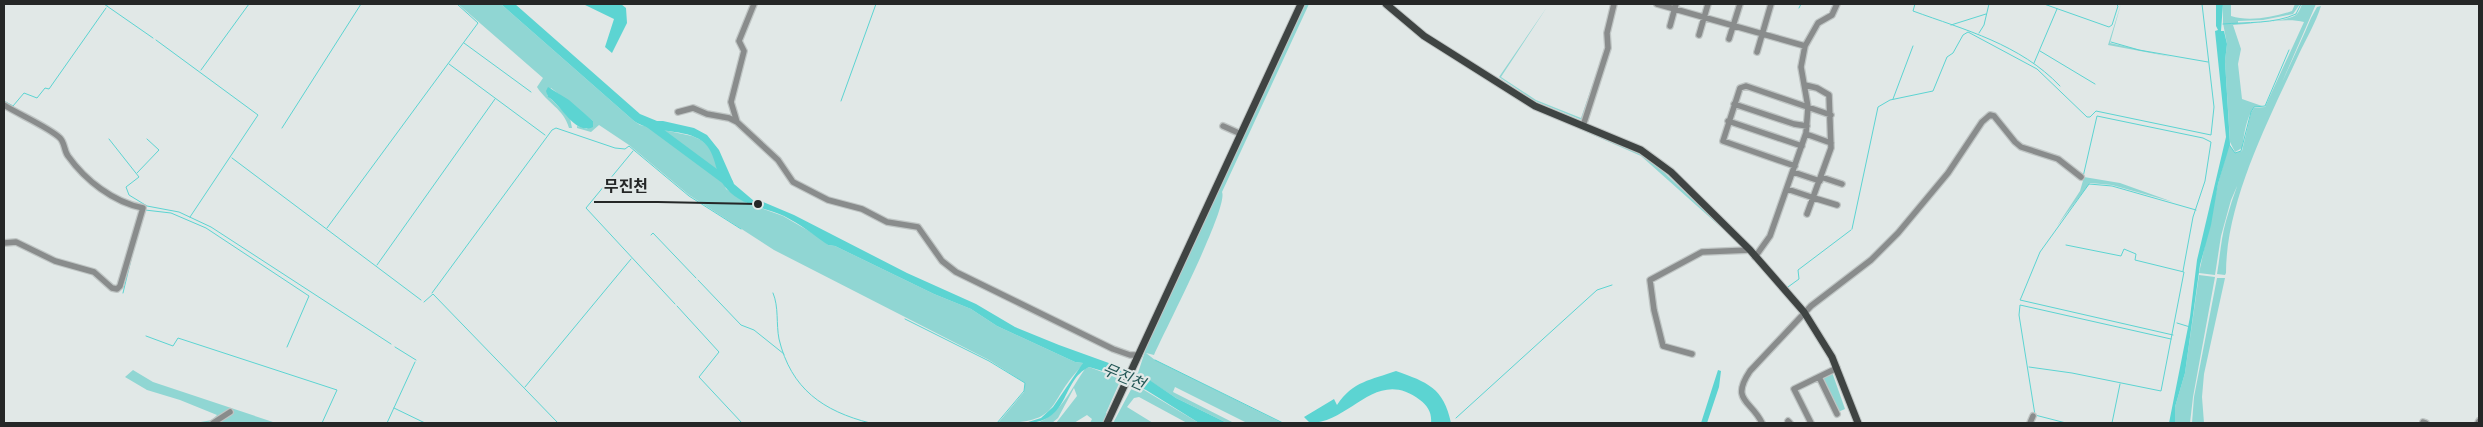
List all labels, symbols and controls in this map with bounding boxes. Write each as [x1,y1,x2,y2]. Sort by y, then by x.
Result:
callout: 무진천 [594,171,658,202]
text: 무진천 [604,176,648,196]
water label: 무진천 [1100,358,1150,395]

